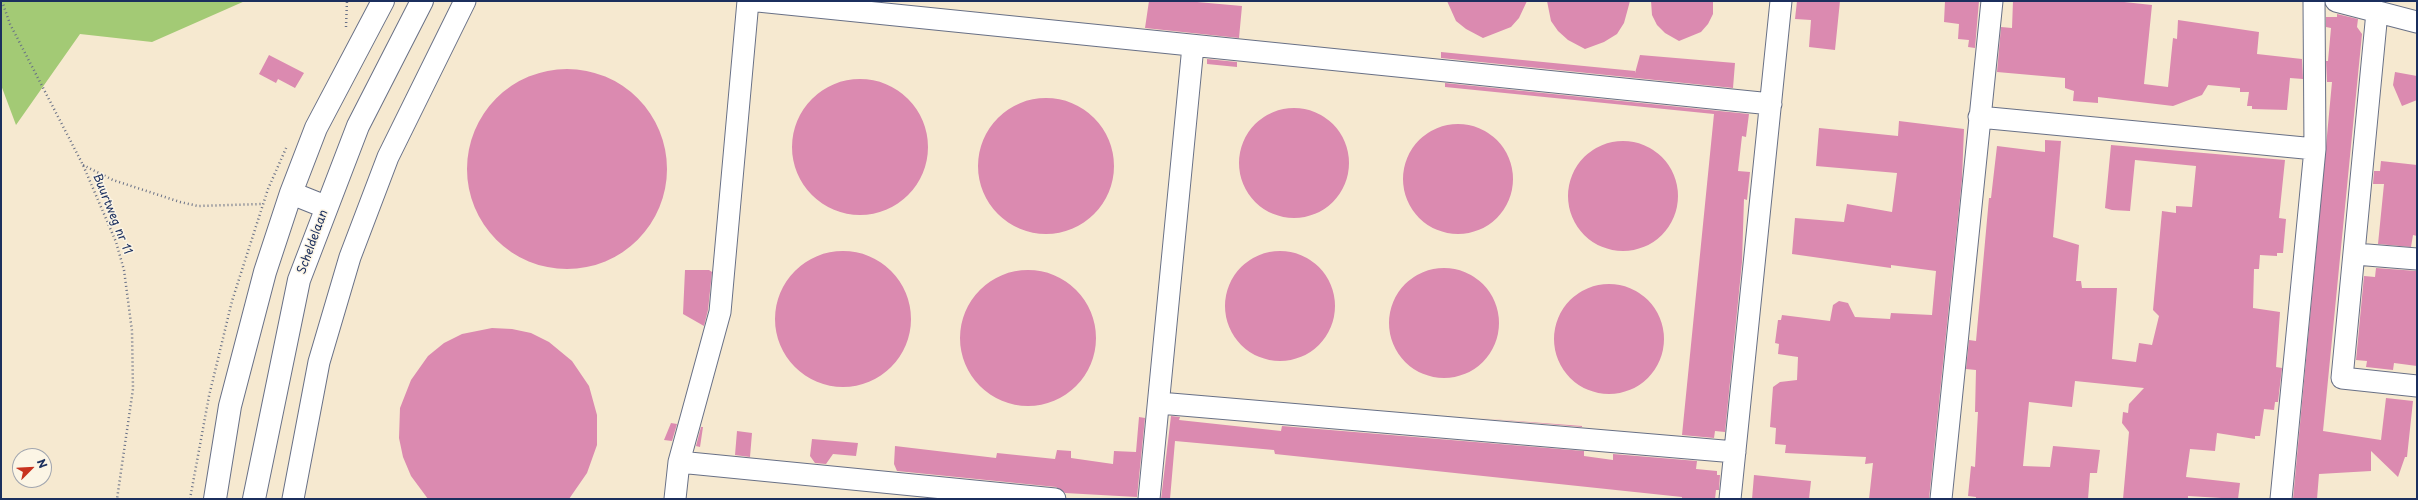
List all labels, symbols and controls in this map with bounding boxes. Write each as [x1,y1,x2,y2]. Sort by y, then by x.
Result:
street label: Buurtweg nr 11 [89,172,135,256]
street label: Scheldelaan [295,208,331,276]
north arrow [12,448,52,488]
text: N [33,456,52,471]

